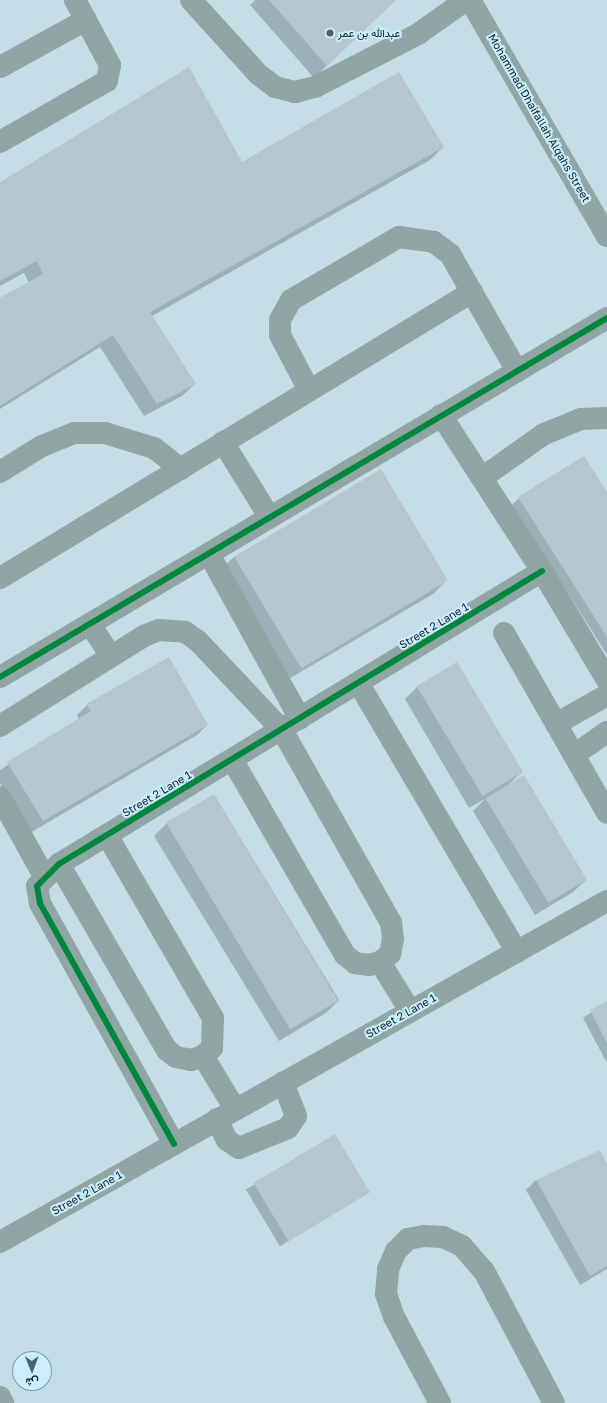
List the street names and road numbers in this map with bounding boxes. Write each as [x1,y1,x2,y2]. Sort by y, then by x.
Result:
street label: Mohammad Dhaifallah Alqahs Street [485,32,593,204]
street label: Street 2 Lane 1 [397,600,471,652]
street label: Street 2 Lane 1 [120,768,194,820]
street label: Street 2 Lane 1 [364,991,438,1041]
street label: Street 2 Lane 1 [50,1168,124,1218]

